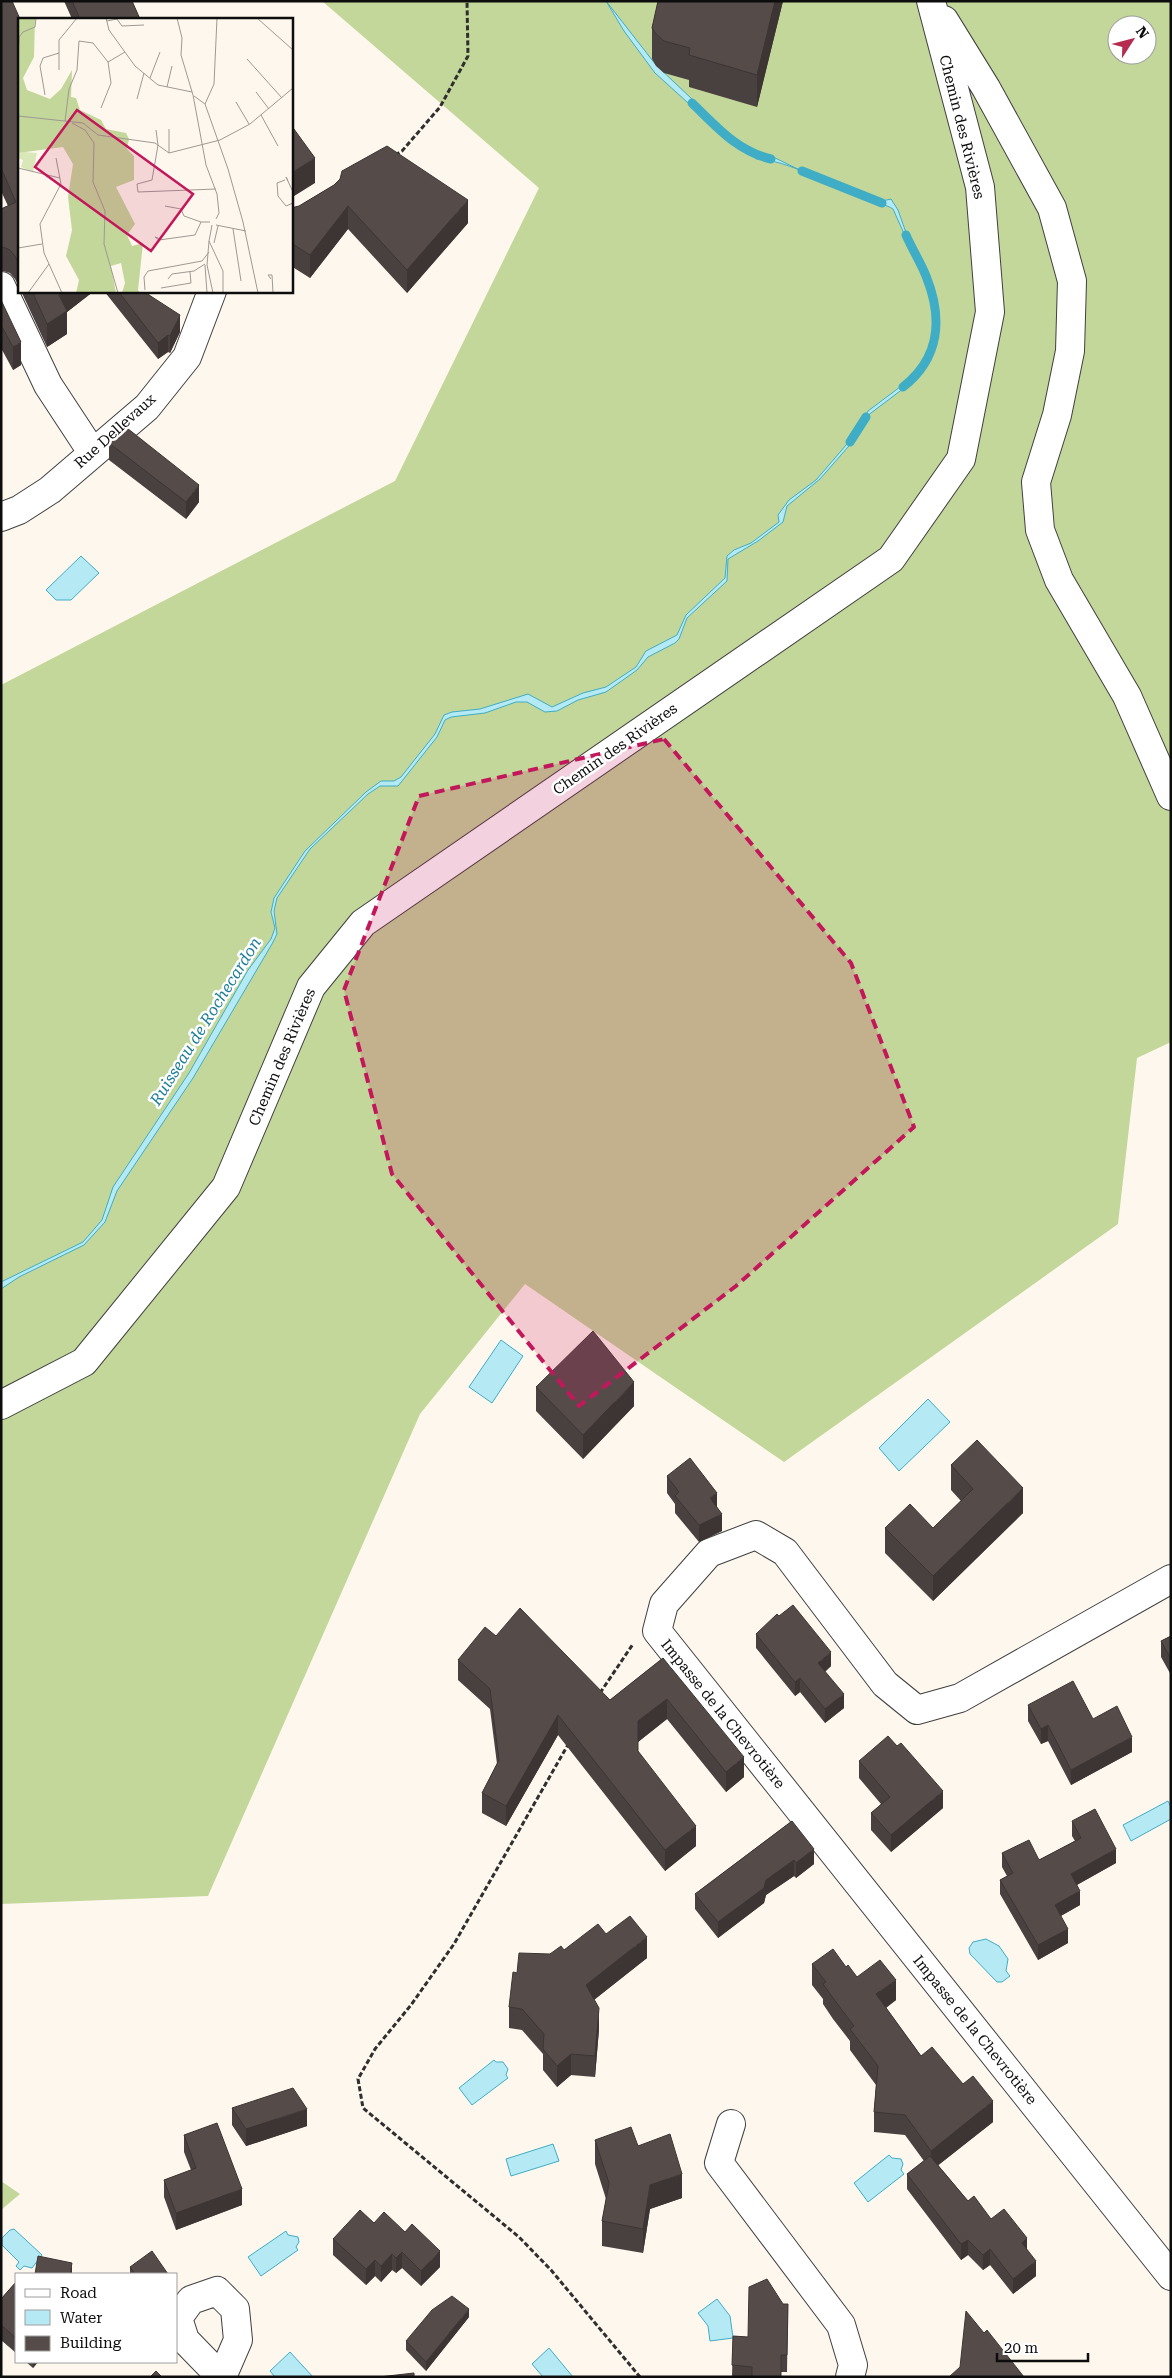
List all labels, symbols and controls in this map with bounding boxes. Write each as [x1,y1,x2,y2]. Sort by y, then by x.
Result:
north arrow [1107,15,1157,65]
inset map [18,18,292,292]
text: N [1133,23,1152,42]
street label: Chemin des Rivières [935,53,989,201]
street label: Rue Dellevaux [71,390,160,472]
street label: Chemin des Rivières [549,699,681,799]
water label: Ruisseau de Rochecardon [145,934,265,1109]
street label: Chemin des Rivières [245,986,319,1128]
street label: Impasse de la Chevrotière [657,1636,789,1792]
street label: Impasse de la Chevrotière [909,1952,1041,2108]
legend [15,2273,178,2363]
text: Road [60,2284,97,2302]
text: Water [60,2309,102,2327]
scale bar [997,2330,1088,2362]
text: Building [60,2334,122,2352]
text: 20 m [1004,2339,1039,2357]

